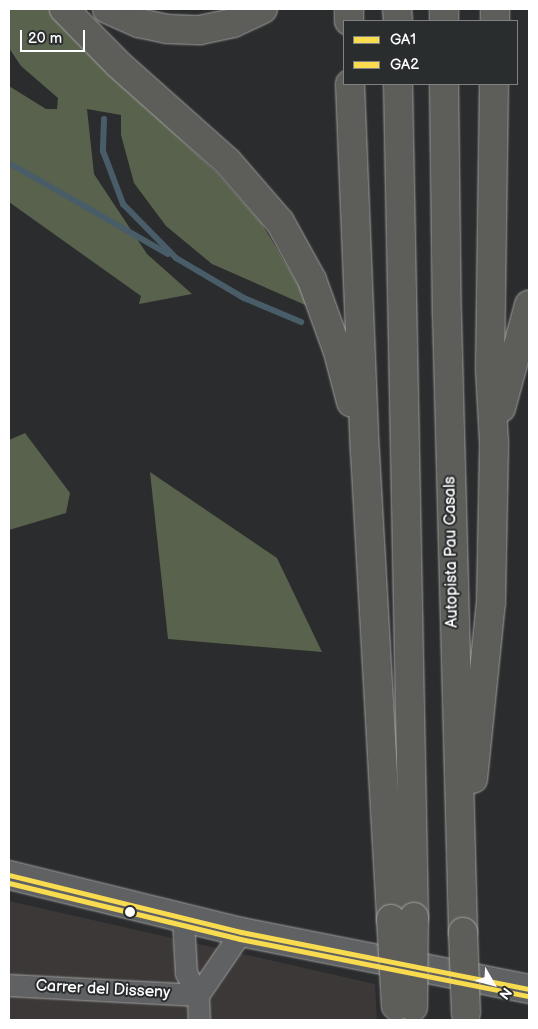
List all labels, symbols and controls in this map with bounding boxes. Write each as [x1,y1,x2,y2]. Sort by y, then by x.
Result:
scale bar [22,20,88,52]
legend [343,20,518,85]
text: 20 m [28,29,62,48]
text: GA1 [390,30,416,49]
text: GA2 [390,55,419,74]
street label: Autopista Pau Casals [441,476,463,628]
unlabelled marker [125,907,135,917]
north arrow [468,959,518,1009]
street label: Carrer del Disseny [35,977,171,1003]
text: N [495,984,515,1003]

